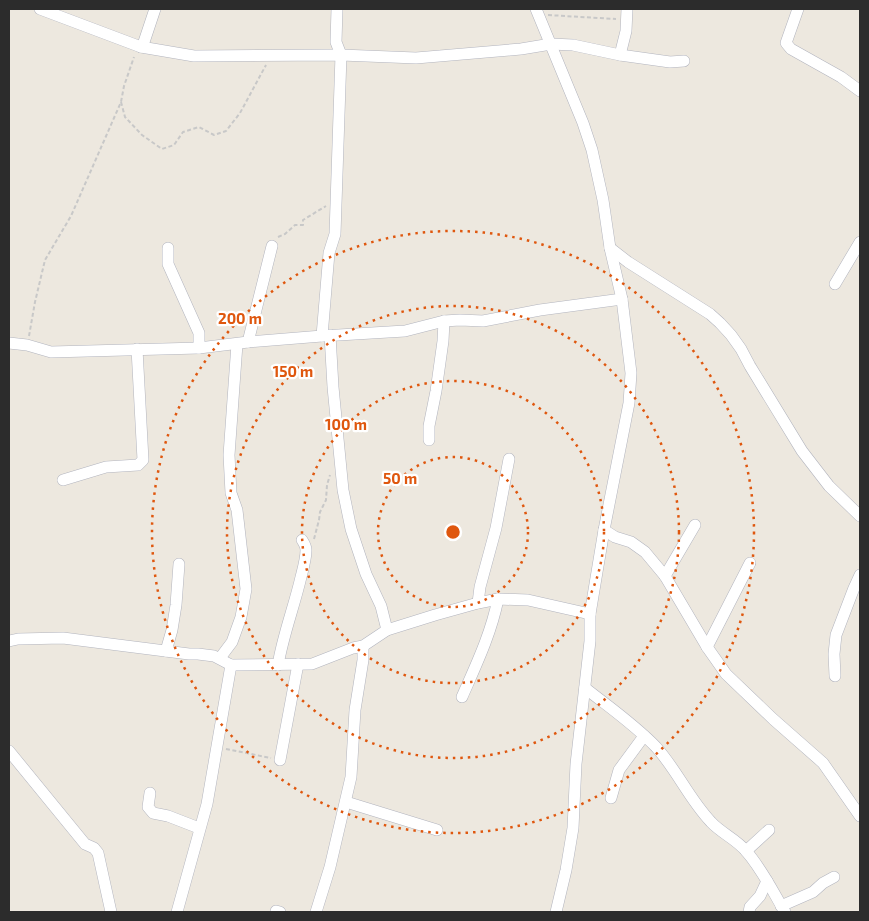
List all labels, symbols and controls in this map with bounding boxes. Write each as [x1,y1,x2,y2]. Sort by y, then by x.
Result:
text: 200 m [218,309,262,327]
text: 150 m [273,362,313,380]
text: 100 m [325,415,367,433]
text: 50 m [383,469,417,487]
centre of rings [444,523,462,541]

